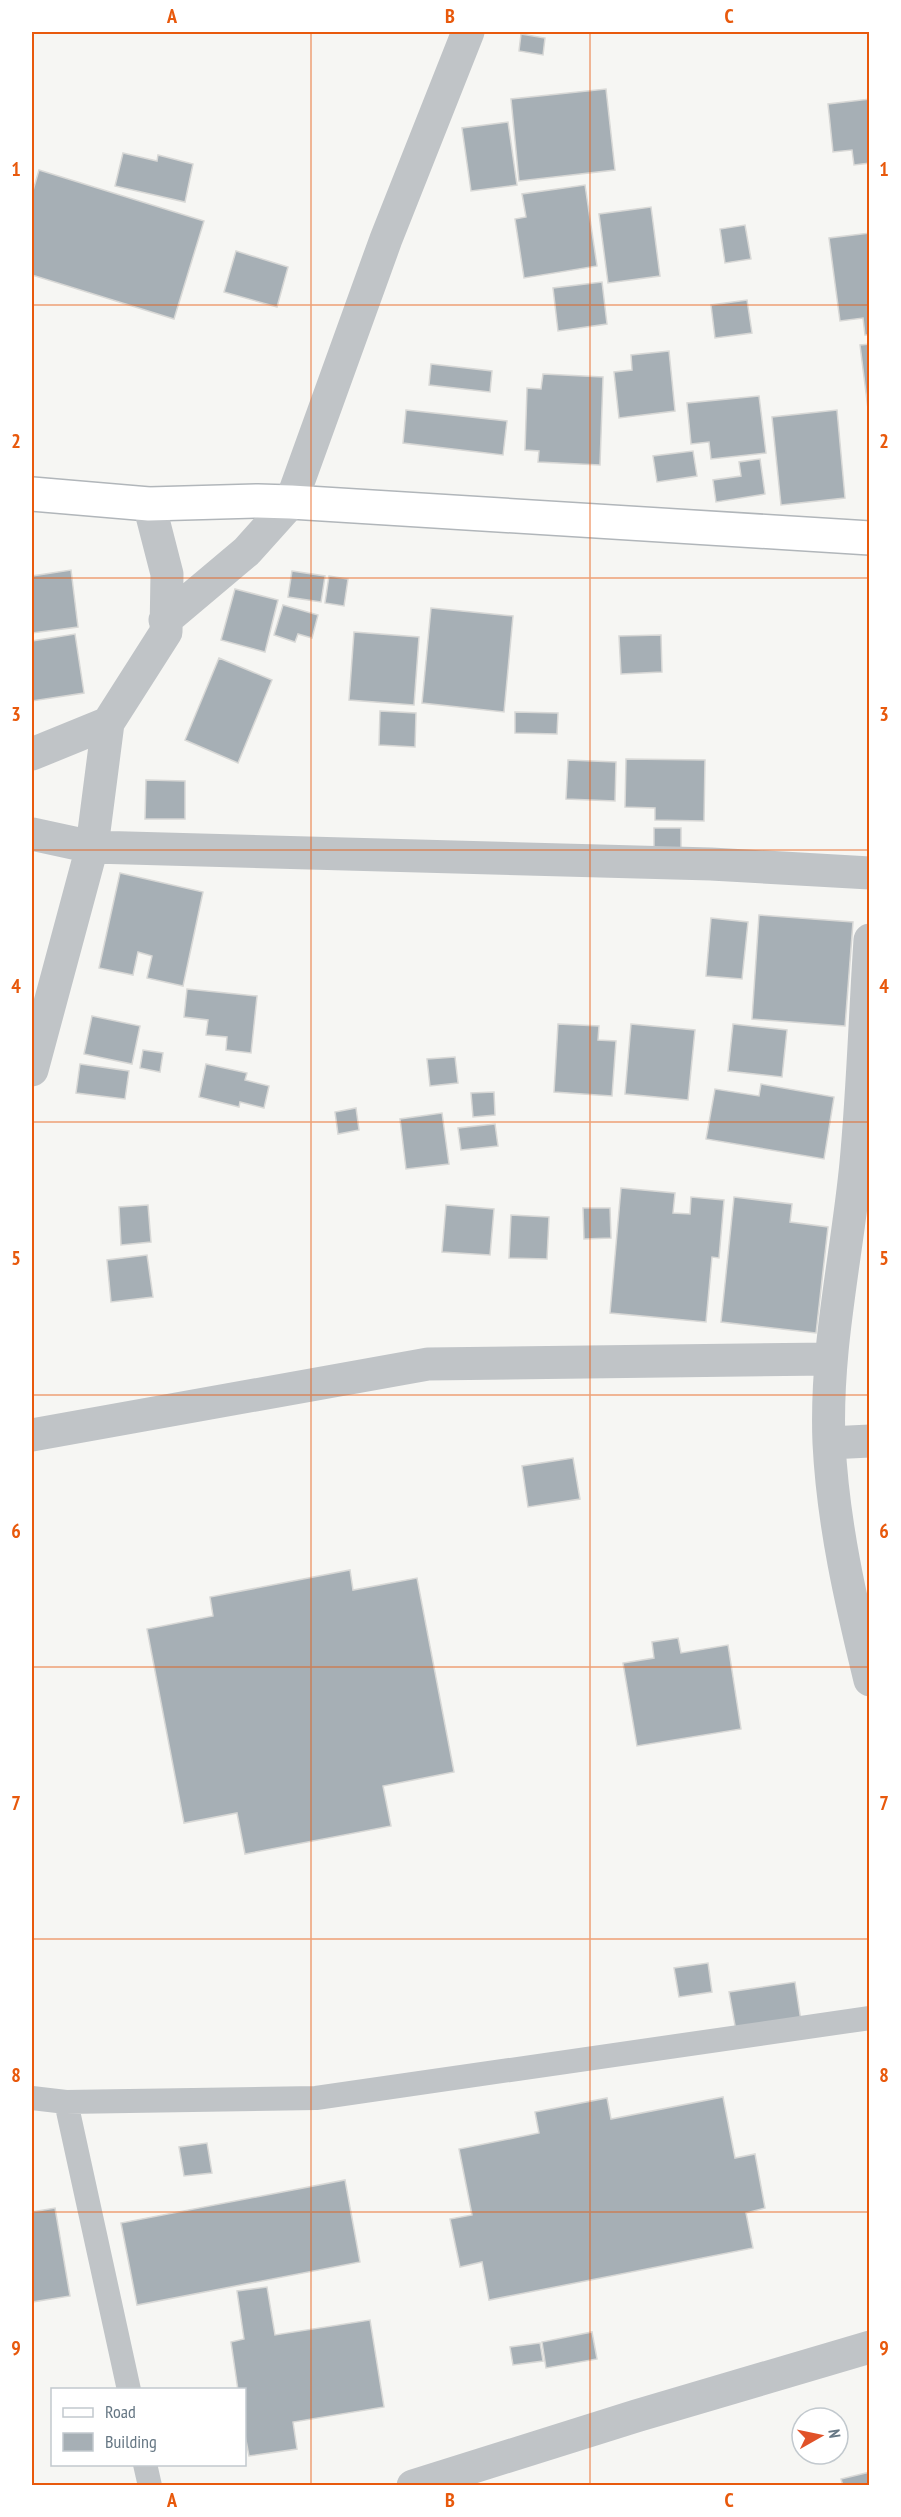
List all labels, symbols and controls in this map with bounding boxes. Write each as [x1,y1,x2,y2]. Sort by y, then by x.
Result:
text: A [166,3,178,29]
text: B [445,3,455,29]
text: C [724,3,734,29]
text: 1 [11,156,21,182]
text: 1 [879,156,889,182]
text: 2 [11,428,21,454]
text: 2 [879,428,889,454]
text: 3 [11,701,21,727]
text: 3 [879,701,889,727]
text: 4 [11,973,21,999]
text: 4 [879,973,889,999]
text: 5 [11,1245,21,1271]
text: 5 [879,1245,889,1271]
text: 6 [11,1518,21,1544]
text: 6 [879,1518,889,1544]
text: 7 [11,1790,21,1816]
text: 7 [879,1790,889,1816]
text: 8 [11,2062,21,2088]
text: 8 [879,2062,889,2088]
text: 9 [11,2335,21,2361]
text: 9 [879,2335,889,2361]
legend [51,2388,246,2466]
text: Road [105,2400,136,2423]
north arrow [790,2406,850,2466]
text: N [824,2428,845,2439]
text: Building [105,2430,157,2453]
text: A [166,2487,178,2513]
text: B [445,2487,455,2513]
text: C [724,2487,734,2513]

